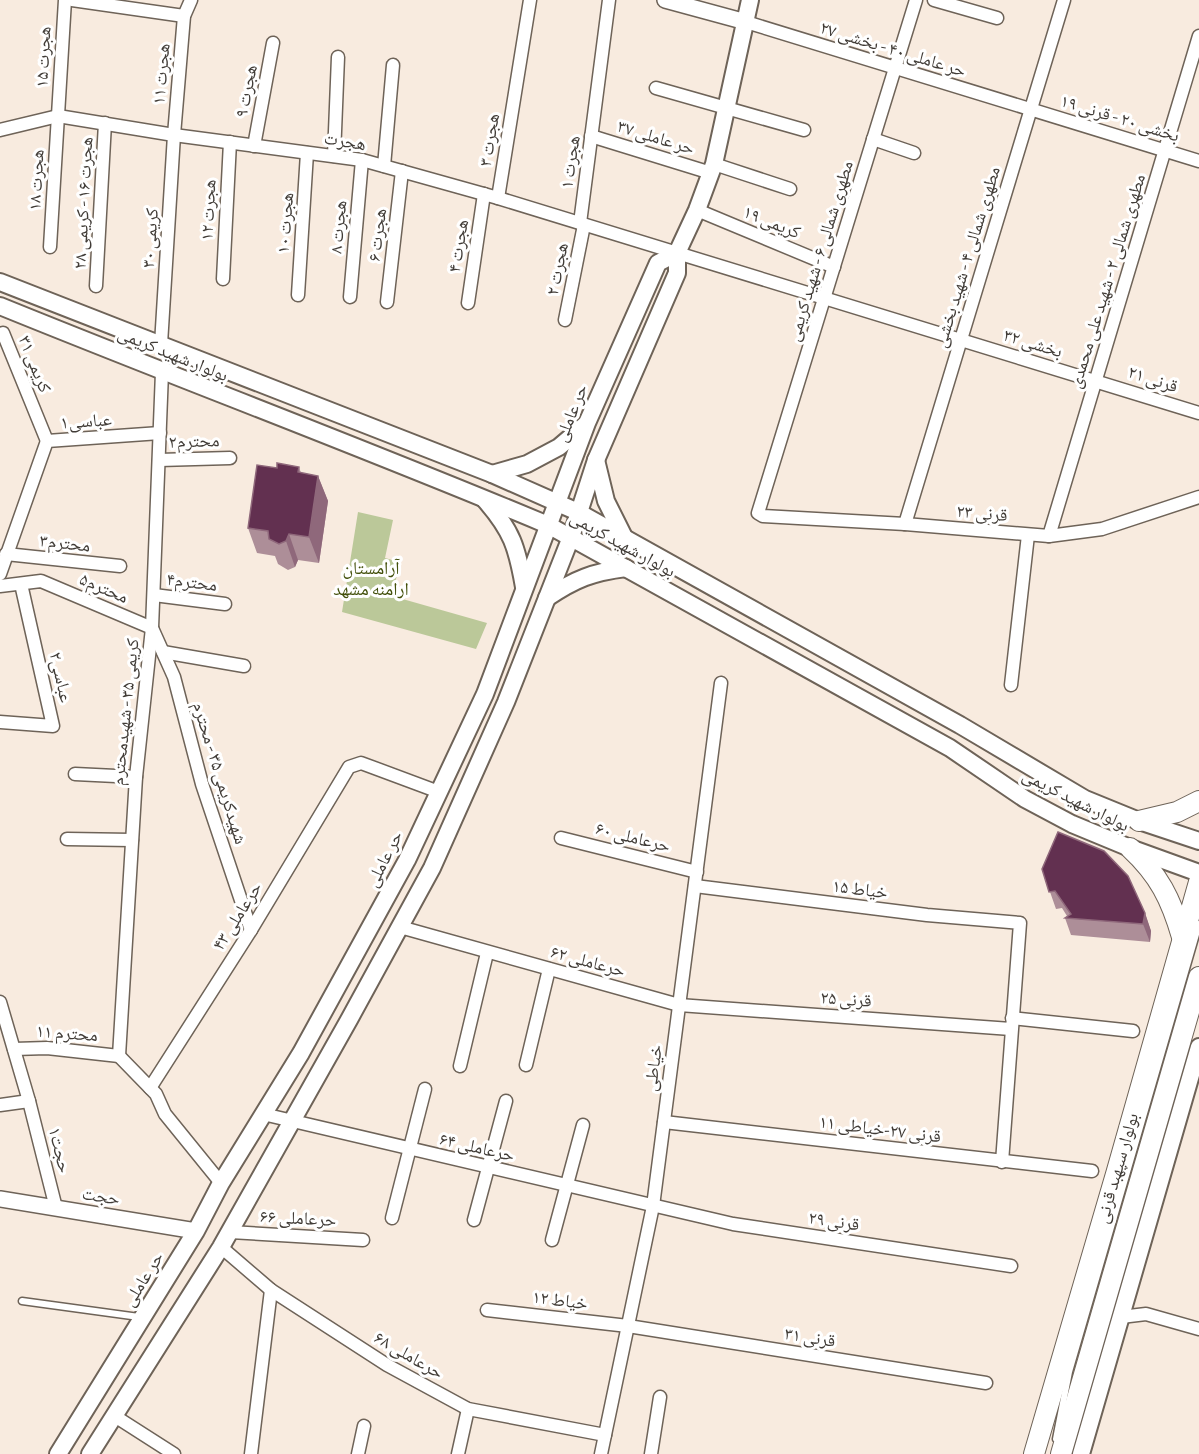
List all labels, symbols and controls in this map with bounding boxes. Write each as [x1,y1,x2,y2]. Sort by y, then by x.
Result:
street label: حر عاملی ۴۰ - بخشی ۲۷ [817,19,968,82]
street label: هجرت ۱۵ [33,26,55,88]
street label: هجرت ۱۱ [150,43,174,105]
street label: هجرت ۹ [233,63,261,119]
street label: بخشی ۲۰ - قرنی ۱۹ [1058,92,1181,147]
street label: هجرت ۳ [477,112,503,168]
street label: حر عاملی ۳۷ [615,118,696,159]
street label: هجرت [323,130,367,154]
street label: هجرت ۱ [558,134,584,190]
street label: هجرت ۱۶ - کریمی ۲۸ [72,136,97,270]
street label: هجرت ۱۸ [26,149,48,211]
street label: مطهری شمالی ۶ - شهید کریمی [785,159,858,344]
street label: مطهری شمالی ۴ - شهید بخشی [932,165,1005,350]
street label: مطهری شمالی ۲ - شهید علی محمدی [1067,172,1150,391]
street label: هجرت ۱۲ [198,179,220,241]
street label: هجرت ۱۰ [275,192,297,254]
street label: هجرت ۸ [328,200,350,254]
street label: کریمی ۱۹ [740,203,803,244]
street label: کریمی ۳۰ [140,207,163,269]
street label: هجرت ۶ [366,208,390,263]
street label: هجرت ۴ [446,218,472,274]
street label: هجرت ۲ [544,241,572,297]
street label: بولوار شهید کریمی [115,325,230,386]
street label: بخشی ۳۲ [1001,327,1064,362]
street label: کریمی ۳۱ [14,333,54,396]
street label: قرنی ۲۱ [1125,363,1180,397]
street label: حر عاملی [552,382,592,445]
street label: عباسی۱ [60,411,112,434]
street label: محترم۲ [168,432,220,454]
street label: قرنی ۲۳ [955,503,1008,526]
street label: بولوار شهید کریمی [566,509,678,582]
street label: محترم۳ [38,532,91,558]
park label: آرامستان ارامنه مشهد [333,558,409,599]
street label: محترم۵ [76,571,131,609]
street label: محترم۴ [165,571,218,597]
street label: کریمی ۳۵ - شهیدمحترم [109,637,145,787]
street label: عباسی۲ [45,650,75,704]
street label: شهیدکریمی ۳۵ - محترم [187,700,249,847]
street label: بولوار شهید کریمی [1019,766,1132,836]
street label: حرعاملی ۶۰ [593,820,672,857]
street label: حر عاملی [363,828,407,891]
street label: خیاط ۱۵ [831,878,889,903]
street label: حرعاملی ۴۳ [210,879,267,954]
street label: حرعاملی ۶۲ [548,943,627,982]
street label: قرنی ۲۵ [820,989,872,1012]
street label: محترم ۱۱ [35,1023,98,1047]
street label: خیاطی [642,1044,667,1093]
street label: بولوار سپهبد قرنی [1094,1111,1143,1226]
street label: قرنی ۲۷-خیاطی ۱۱ [818,1114,942,1147]
street label: حجت۱ [45,1126,73,1175]
street label: حرعاملی ۶۴ [437,1131,516,1166]
street label: حجت [81,1185,121,1209]
street label: حرعاملی ۶۶ [259,1208,337,1231]
street label: قرنی ۲۹ [807,1210,861,1235]
street label: حر عاملی [120,1249,168,1310]
street label: خیاط ۱۲ [531,1289,589,1314]
street label: قرنی ۳۱ [783,1325,837,1352]
street label: حرعاملی ۶۸ [370,1329,446,1384]

